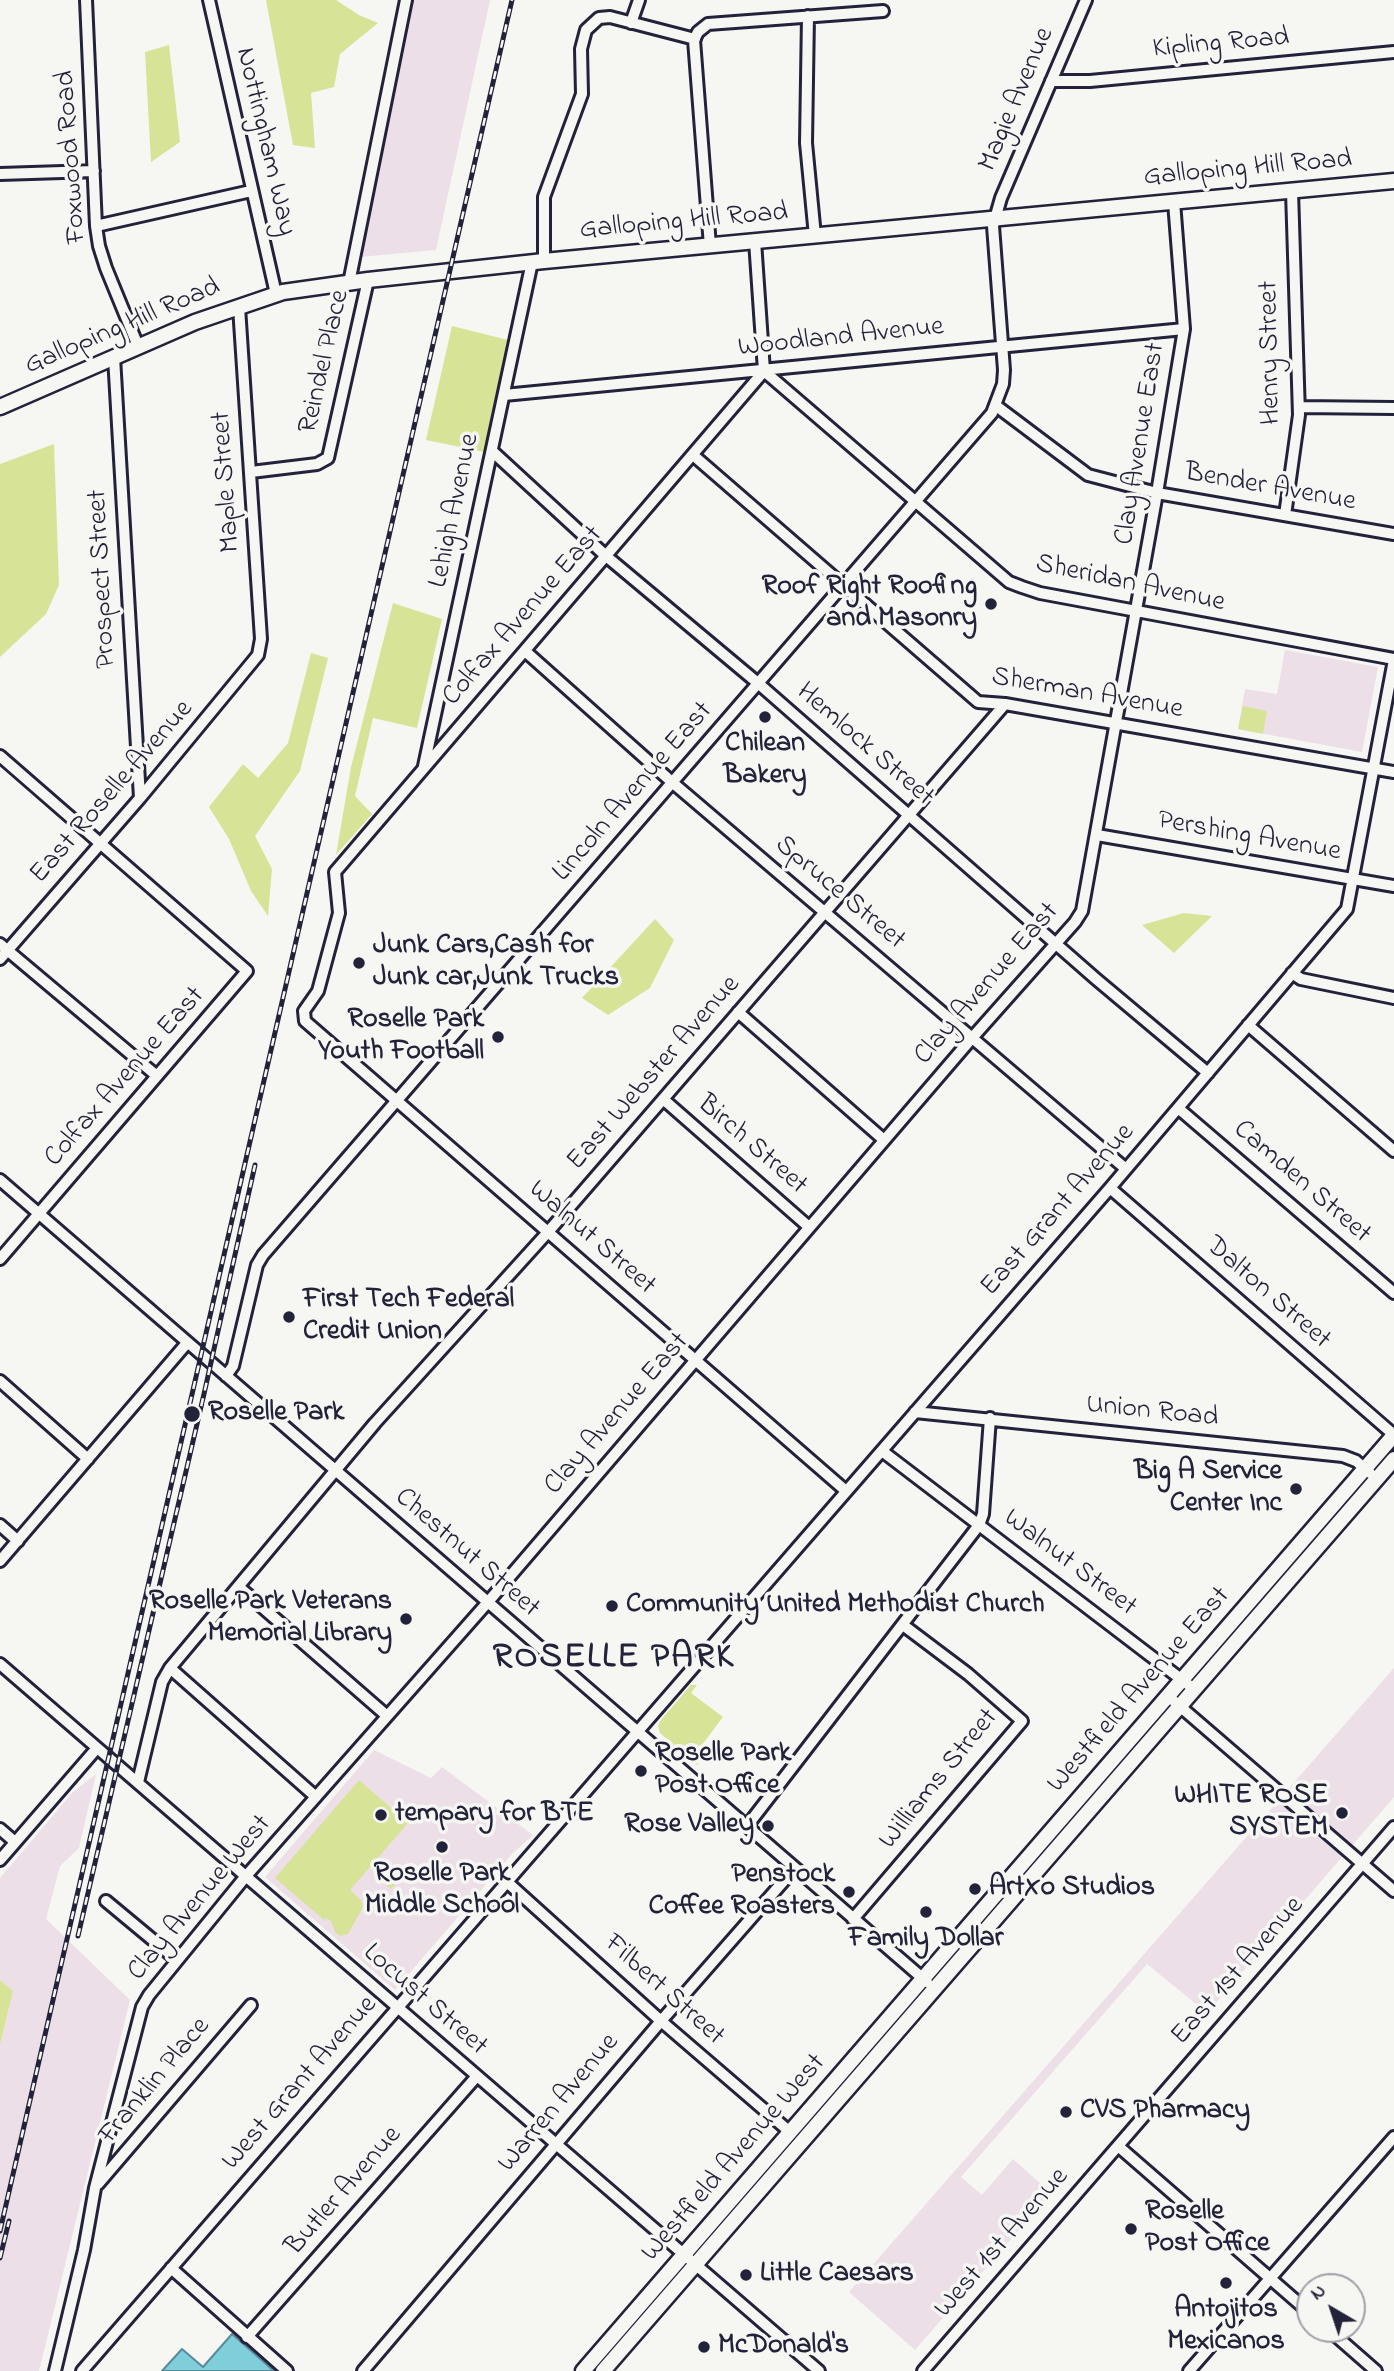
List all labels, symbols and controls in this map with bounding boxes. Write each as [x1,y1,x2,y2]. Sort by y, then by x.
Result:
street label: Kipling Road [1151,22,1291,68]
street label: Magie Avenue [973,23,1063,177]
street label: Nottingham Way [226,45,302,239]
street label: Foxwood Road [50,69,96,245]
street label: Galloping Hill Road [1142,144,1354,196]
street label: Galloping Hill Road [578,197,790,249]
street label: Galloping Hill Road [20,272,226,384]
street label: Henry Street [1254,281,1290,425]
street label: Reindel Place [293,287,359,437]
street label: Woodland Avenue [736,311,946,367]
street label: Clay Avenue East [1109,341,1175,547]
street label: Maple Street [206,410,250,554]
street label: Lehigh Avenue [423,431,489,591]
street label: Bender Avenue [1182,457,1358,521]
street label: Prospect Street [83,489,125,669]
street label: Colfax Avenue East [437,520,611,714]
street label: Sheridan Avenue [1032,549,1228,621]
place label: Roof Right Roofing and Masonry [762,571,977,637]
marker: Roof Right Roofing and Masonry [983,596,999,612]
street label: Sherman Avenue [989,662,1185,728]
street label: Hemlock Street [788,677,940,815]
street label: East Roselle Avenue [24,694,202,892]
street label: Lincoln Avenue East [547,696,721,890]
marker: Chilean Bakery [757,709,773,725]
place label: Chilean Bakery [723,728,807,794]
street label: Pershing Avenue [1155,805,1343,871]
street label: Spruce Street [767,830,911,958]
street label: Clay Avenue East [908,897,1068,1073]
place label: Junk Cars,Cash for Junk car,Junk Trucks [373,930,619,996]
marker: Junk Cars,Cash for Junk car,Junk Trucks [351,955,367,971]
street label: East Webster Avenue [561,970,749,1178]
street label: Colfax Avenue East [39,981,213,1175]
place label: Roselle Park Youth Football [318,1004,484,1070]
marker: Roselle Park Youth Football [490,1029,506,1045]
street label: Birch Street [689,1089,813,1203]
street label: Camden Street [1225,1114,1377,1252]
street label: East Grant Avenue [975,1118,1143,1304]
street label: Walnut Street [520,1174,662,1304]
street label: Dalton Street [1197,1230,1337,1358]
place label: First Tech Federal Credit Union [303,1284,514,1350]
marker: First Tech Federal Credit Union [281,1309,297,1325]
street label: Clay Avenue East [538,1327,698,1503]
street label: Union Road [1084,1389,1220,1437]
place label: Roselle Park [208,1397,344,1431]
marker: Roselle Park [182,1404,202,1424]
place label: Big A Service Center Inc [1134,1456,1282,1522]
marker: Big A Service Center Inc [1288,1481,1304,1497]
street label: Chestnut Street [386,1482,546,1626]
street label: Walnut Street [996,1503,1142,1625]
street label: Westfield Avenue East [1041,1581,1239,1801]
place label: Roselle Park Veterans Memorial Library [149,1586,392,1652]
place label: Community United Methodist Church [626,1589,1045,1623]
marker: Community United Methodist Church [604,1598,620,1614]
marker: Roselle Park Veterans Memorial Library [398,1611,414,1627]
district label: ROSELLE PARK [494,1639,734,1681]
street label: Williams Street [873,1703,1007,1857]
place label: Roselle Park Post Office [655,1738,791,1804]
marker: Roselle Park Post Office [633,1763,649,1779]
place label: WHITE ROSE SYSTEM [1174,1780,1328,1846]
place label: tempary for BTE [395,1798,594,1832]
marker: WHITE ROSE SYSTEM [1334,1805,1350,1821]
marker: tempary for BTE [373,1807,389,1823]
street label: Clay Avenue West [122,1809,280,1989]
place label: Rose Valley [624,1809,754,1843]
marker: Rose Valley [760,1818,776,1834]
marker: Roselle Park Middle School [434,1839,450,1855]
place label: Roselle Park Middle School [365,1858,519,1924]
place label: Penstock Coffee Roasters [649,1859,835,1925]
place label: ArtXo Studios [989,1872,1155,1906]
marker: ArtXo Studios [967,1881,983,1897]
marker: Penstock Coffee Roasters [841,1884,857,1900]
street label: East 1st Avenue [1165,1891,1313,2053]
marker: Family Dollar [918,1904,934,1920]
place label: Family Dollar [849,1923,1003,1957]
street label: Filbert Street [596,1928,730,2054]
street label: Locust Street [355,1938,493,2064]
street label: West Grant Avenue [216,1990,386,2178]
street label: Franklin Place [93,2012,219,2152]
street label: Warren Avenue [492,2028,628,2180]
street label: Westfield Avenue West [636,2048,834,2270]
place label: CVS Pharmacy [1080,2095,1250,2129]
marker: CVS Pharmacy [1058,2104,1074,2120]
street label: Butler Avenue [280,2120,410,2264]
street label: West 1st Avenue [929,2162,1077,2326]
place label: Roselle Post Office [1145,2196,1270,2262]
marker: Roselle Post Office [1123,2221,1139,2237]
place label: Little Caesars [760,2258,914,2292]
marker: Little Caesars [738,2267,754,2283]
north arrow [1296,2273,1366,2343]
marker: Antojitos Mexicanos [1218,2275,1234,2291]
text: N [1305,2278,1332,2307]
place label: Antojitos Mexicanos [1167,2294,1285,2360]
place label: McDonald's [718,2330,849,2364]
marker: McDonald's [696,2339,712,2355]

